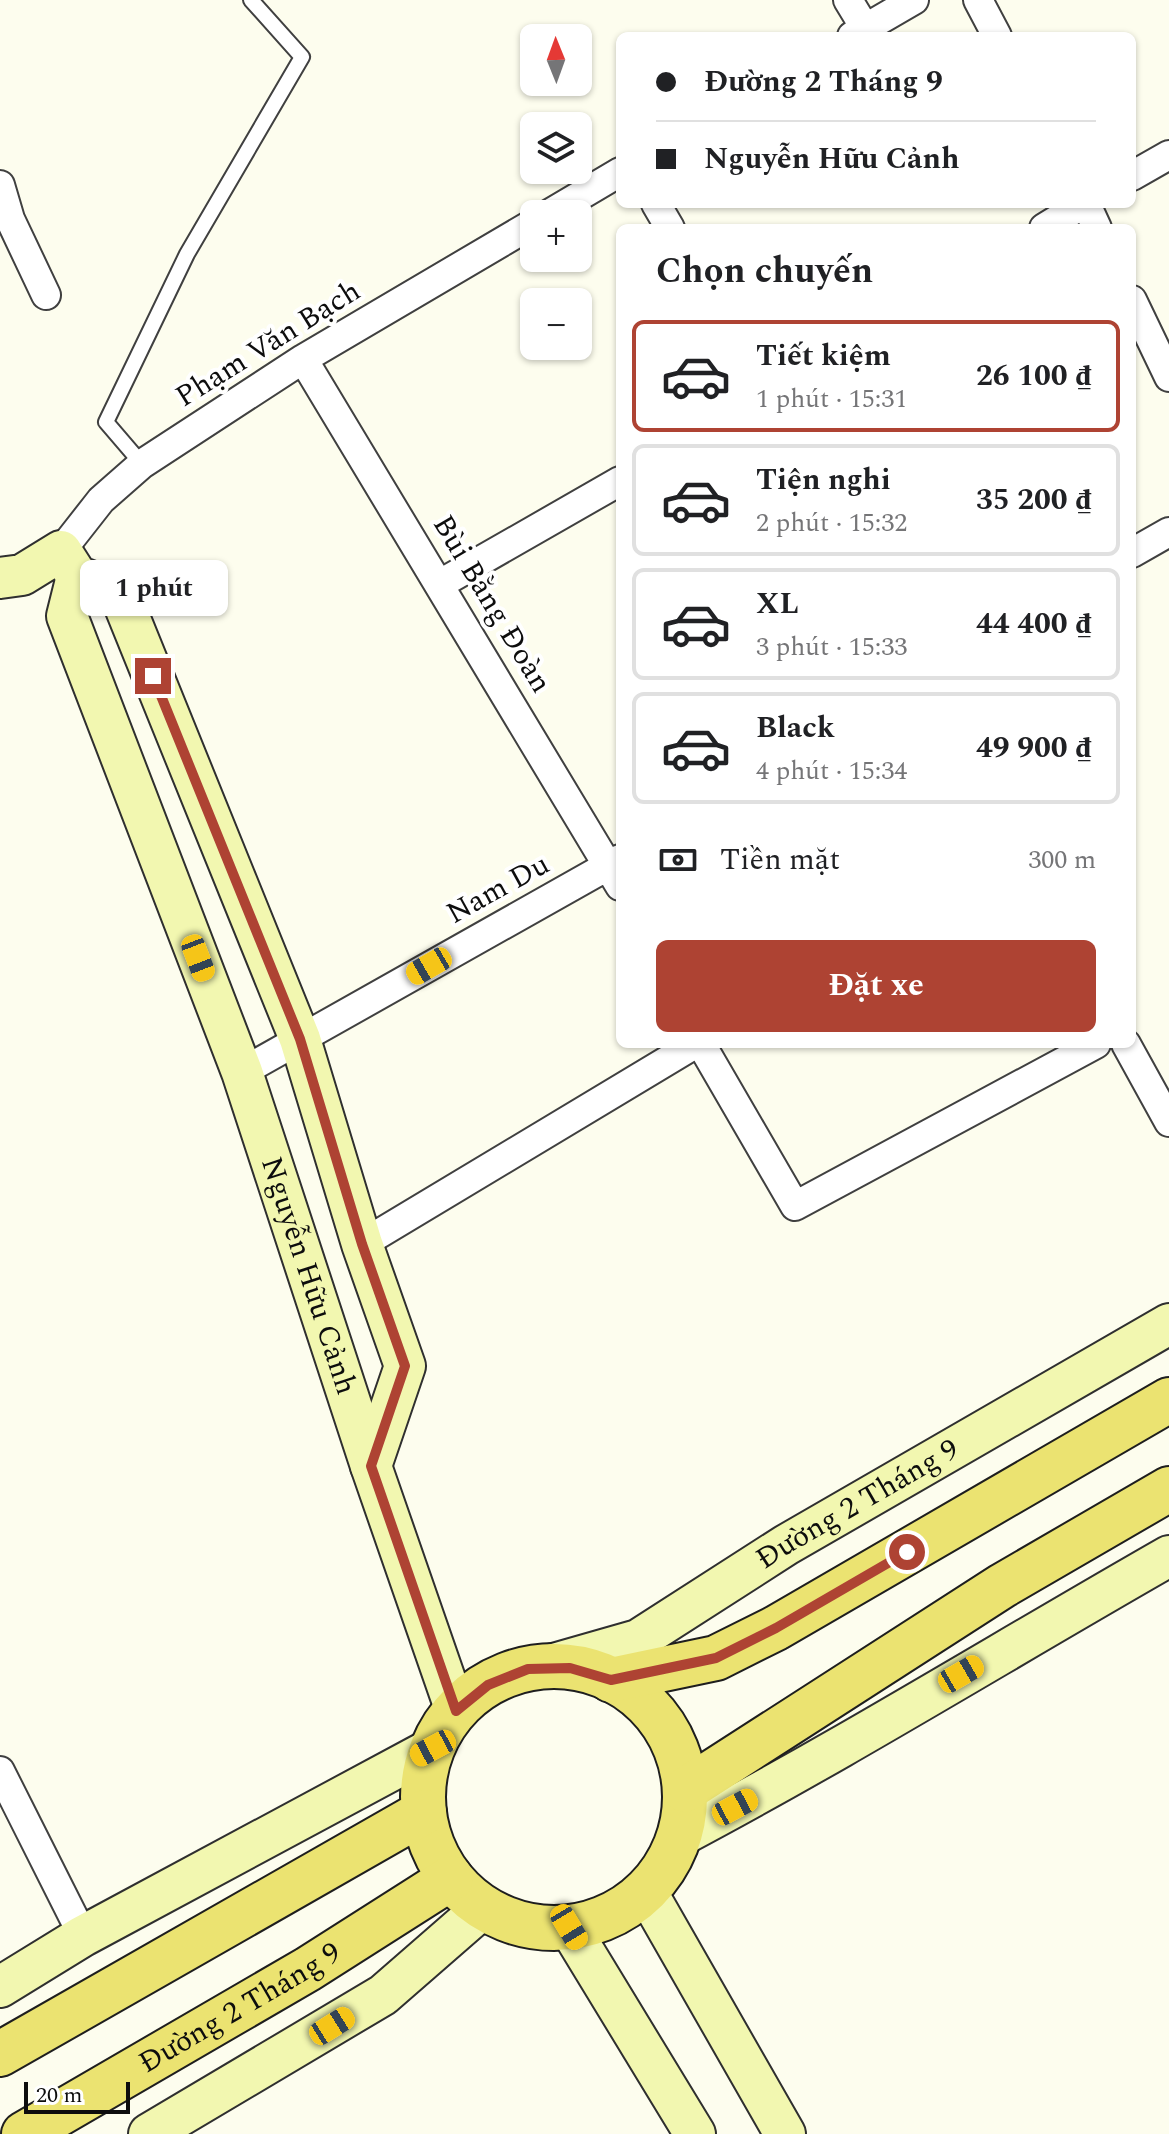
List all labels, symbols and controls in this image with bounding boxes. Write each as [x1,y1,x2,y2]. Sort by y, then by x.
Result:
north arrow [520,24,592,96]
map controls [520,24,592,360]
text: Đường 2 Tháng 9 [704,59,943,105]
button: layers [520,112,592,184]
text: Nguyễn Hữu Cảnh [704,136,960,182]
button: + [520,200,592,272]
text: Chọn chuyến [656,244,873,299]
street label: Phạm Văn Bạch [166,269,370,419]
button: − [520,288,592,360]
text: Tiết kiệm [756,333,891,379]
icon: car [660,340,732,412]
text: 26 100 ₫ [976,353,1092,399]
text: 1 phút · 15:31 [756,379,907,419]
text: Tiện nghi [756,457,891,503]
icon: car [660,464,732,536]
text: 35 200 ₫ [976,477,1092,523]
text: 2 phút · 15:32 [756,503,907,543]
street label: Bùi Bằng Đoàn [421,506,563,702]
callout: 1 phút [79,560,227,616]
text: 1 phút [115,568,193,608]
text: XL [756,581,799,627]
icon: car [660,588,732,660]
text: 44 400 ₫ [976,601,1092,647]
text: 3 phút · 15:33 [756,627,907,667]
route end [135,658,171,694]
text: Black [756,705,835,751]
icon: car [660,712,732,784]
text: 49 900 ₫ [976,725,1092,771]
text: 4 phút · 15:34 [756,751,907,791]
text: Tiền mặt [720,837,840,883]
icon: cash [656,838,700,882]
text: 300 m [1028,840,1096,880]
street label: Nam Du [438,842,558,936]
car [178,931,218,985]
button: Đặt xe [656,940,1096,1032]
car [402,944,456,988]
street label: Nguyễn Hữu Cảnh [248,1151,369,1401]
street label: Đường 2 Tháng 9 [747,1427,968,1582]
route start [889,1534,925,1570]
car [934,1652,988,1696]
car [406,1726,460,1770]
car [708,1785,762,1829]
car [546,1900,592,1954]
street label: Đường 2 Tháng 9 [130,1930,351,2086]
car [305,2003,359,2049]
scale bar [24,2078,130,2114]
text: 20 m [36,2079,82,2112]

